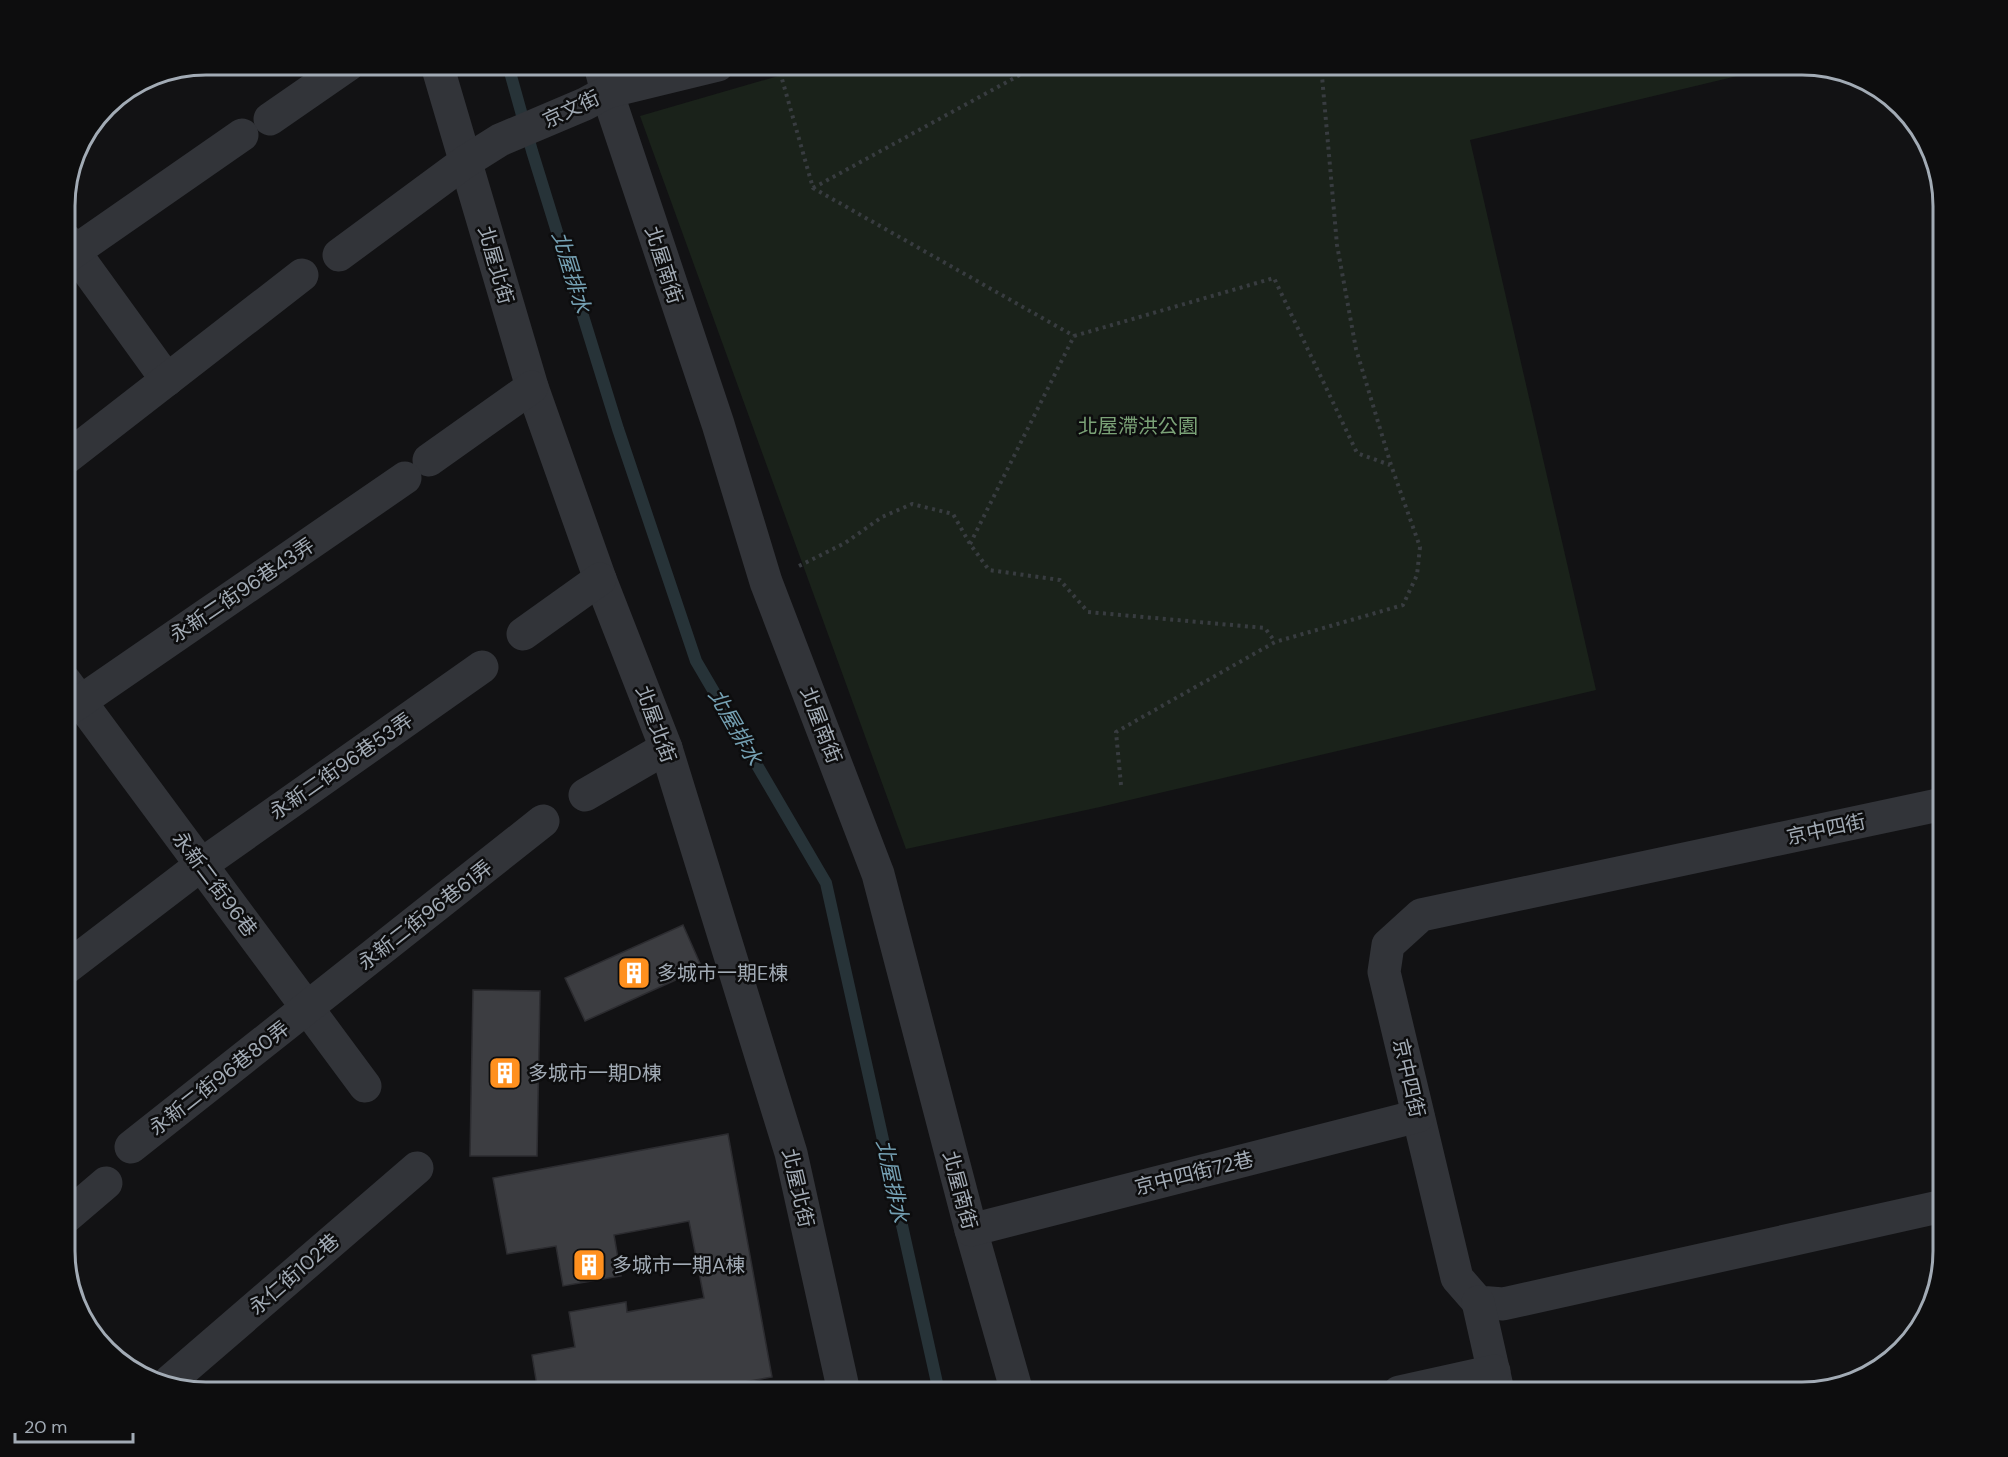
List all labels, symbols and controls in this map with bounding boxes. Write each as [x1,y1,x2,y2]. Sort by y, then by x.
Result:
street label: 京文街 [538,85,604,133]
street label: 北屋北街 [472,223,520,307]
street label: 北屋南街 [639,223,689,307]
water label: 北屋排水 [545,228,597,317]
park label: 北屋滯洪公園 [1078,413,1198,439]
street label: 永新二街96巷43弄 [165,532,319,648]
street label: 北屋北街 [630,682,682,766]
street label: 北屋南街 [795,683,847,767]
water label: 北屋排水 [702,684,769,771]
street label: 永新二街96巷53弄 [264,707,418,825]
street label: 京中四街 [1784,808,1868,850]
street label: 永新二街96巷 [167,826,263,942]
street label: 永新二街96巷61弄 [352,854,498,976]
building icon: 多城市一期E棟 [616,955,652,991]
place label: 多城市一期E棟 [657,960,788,986]
street label: 永新二街96巷80弄 [144,1015,294,1141]
street label: 京中四街 [1387,1036,1431,1120]
building icon: 多城市一期D棟 [487,1055,523,1091]
place label: 多城市一期D棟 [528,1060,662,1086]
water label: 北屋排水 [870,1137,915,1226]
street label: 北屋北街 [776,1146,820,1230]
street label: 京中四街72巷 [1132,1146,1256,1200]
street label: 北屋南街 [937,1148,983,1232]
street label: 永仁街102巷 [243,1228,345,1320]
building icon: 多城市一期A棟 [571,1247,607,1283]
place label: 多城市一期A棟 [612,1252,745,1278]
scale bar [15,1406,134,1444]
text: 20 m [24,1415,67,1439]

